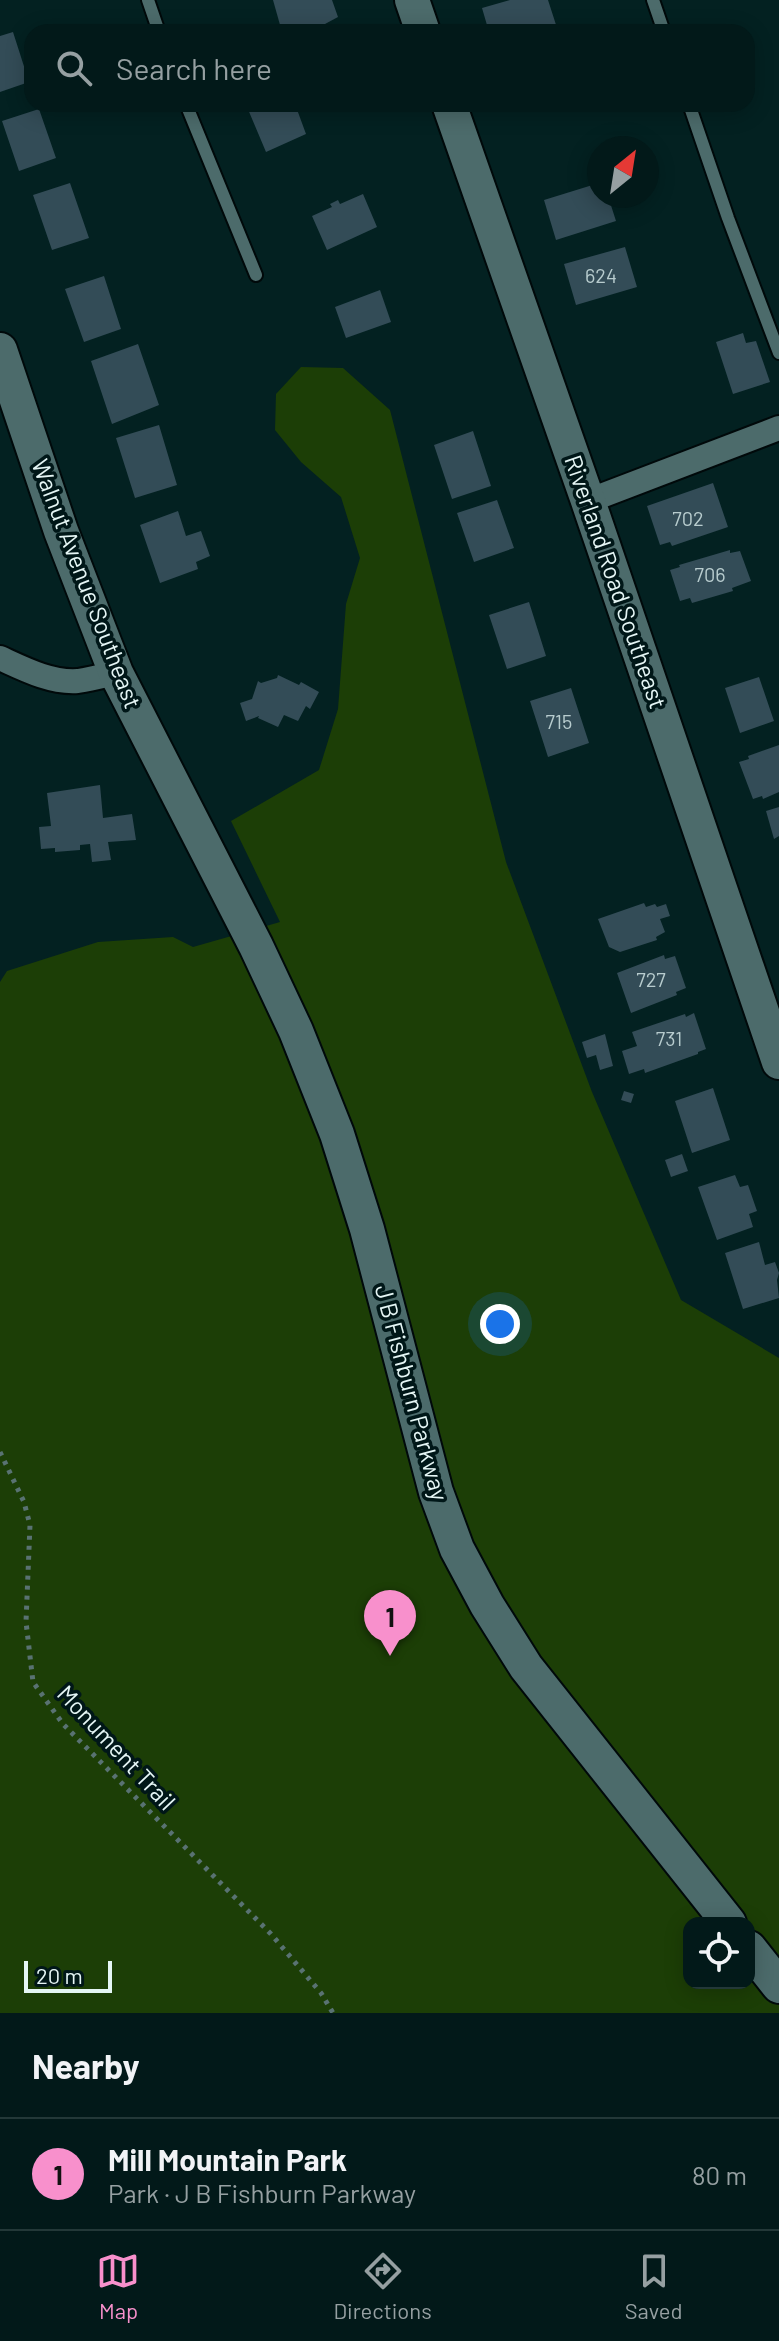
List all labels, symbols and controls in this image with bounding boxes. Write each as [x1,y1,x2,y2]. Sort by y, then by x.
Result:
search box [24,24,755,112]
icon: search [52,46,96,90]
text: Search here [116,50,272,86]
north arrow [587,136,659,208]
house number: 624 [585,263,617,287]
street label: Riverland Road Southeast [559,451,673,712]
street label: Walnut Avenue Southeast [26,455,148,712]
house number: 702 [672,506,704,530]
house number: 706 [694,562,726,586]
house number: 715 [546,709,572,733]
house number: 727 [636,967,666,991]
house number: 731 [656,1026,682,1050]
street label: J B Fishburn Parkway [370,1281,455,1504]
your location [480,1304,520,1344]
pin: 1 [364,1590,416,1656]
street label: Monument Trail [52,1679,182,1815]
map controls [683,1917,755,1989]
button: locate [683,1917,755,1989]
scale bar [24,1957,112,1993]
text: 20 m [36,1962,83,1988]
text: Nearby [32,2045,140,2086]
text: Mill Mountain Park [108,2141,347,2177]
text: 1 [53,2159,63,2190]
text: 80 m [692,2159,747,2190]
text: Park · J B Fishburn Parkway [108,2177,416,2208]
tab: Map [96,2249,140,2323]
tab: Directions [333,2249,432,2323]
tab: Saved [625,2249,682,2323]

